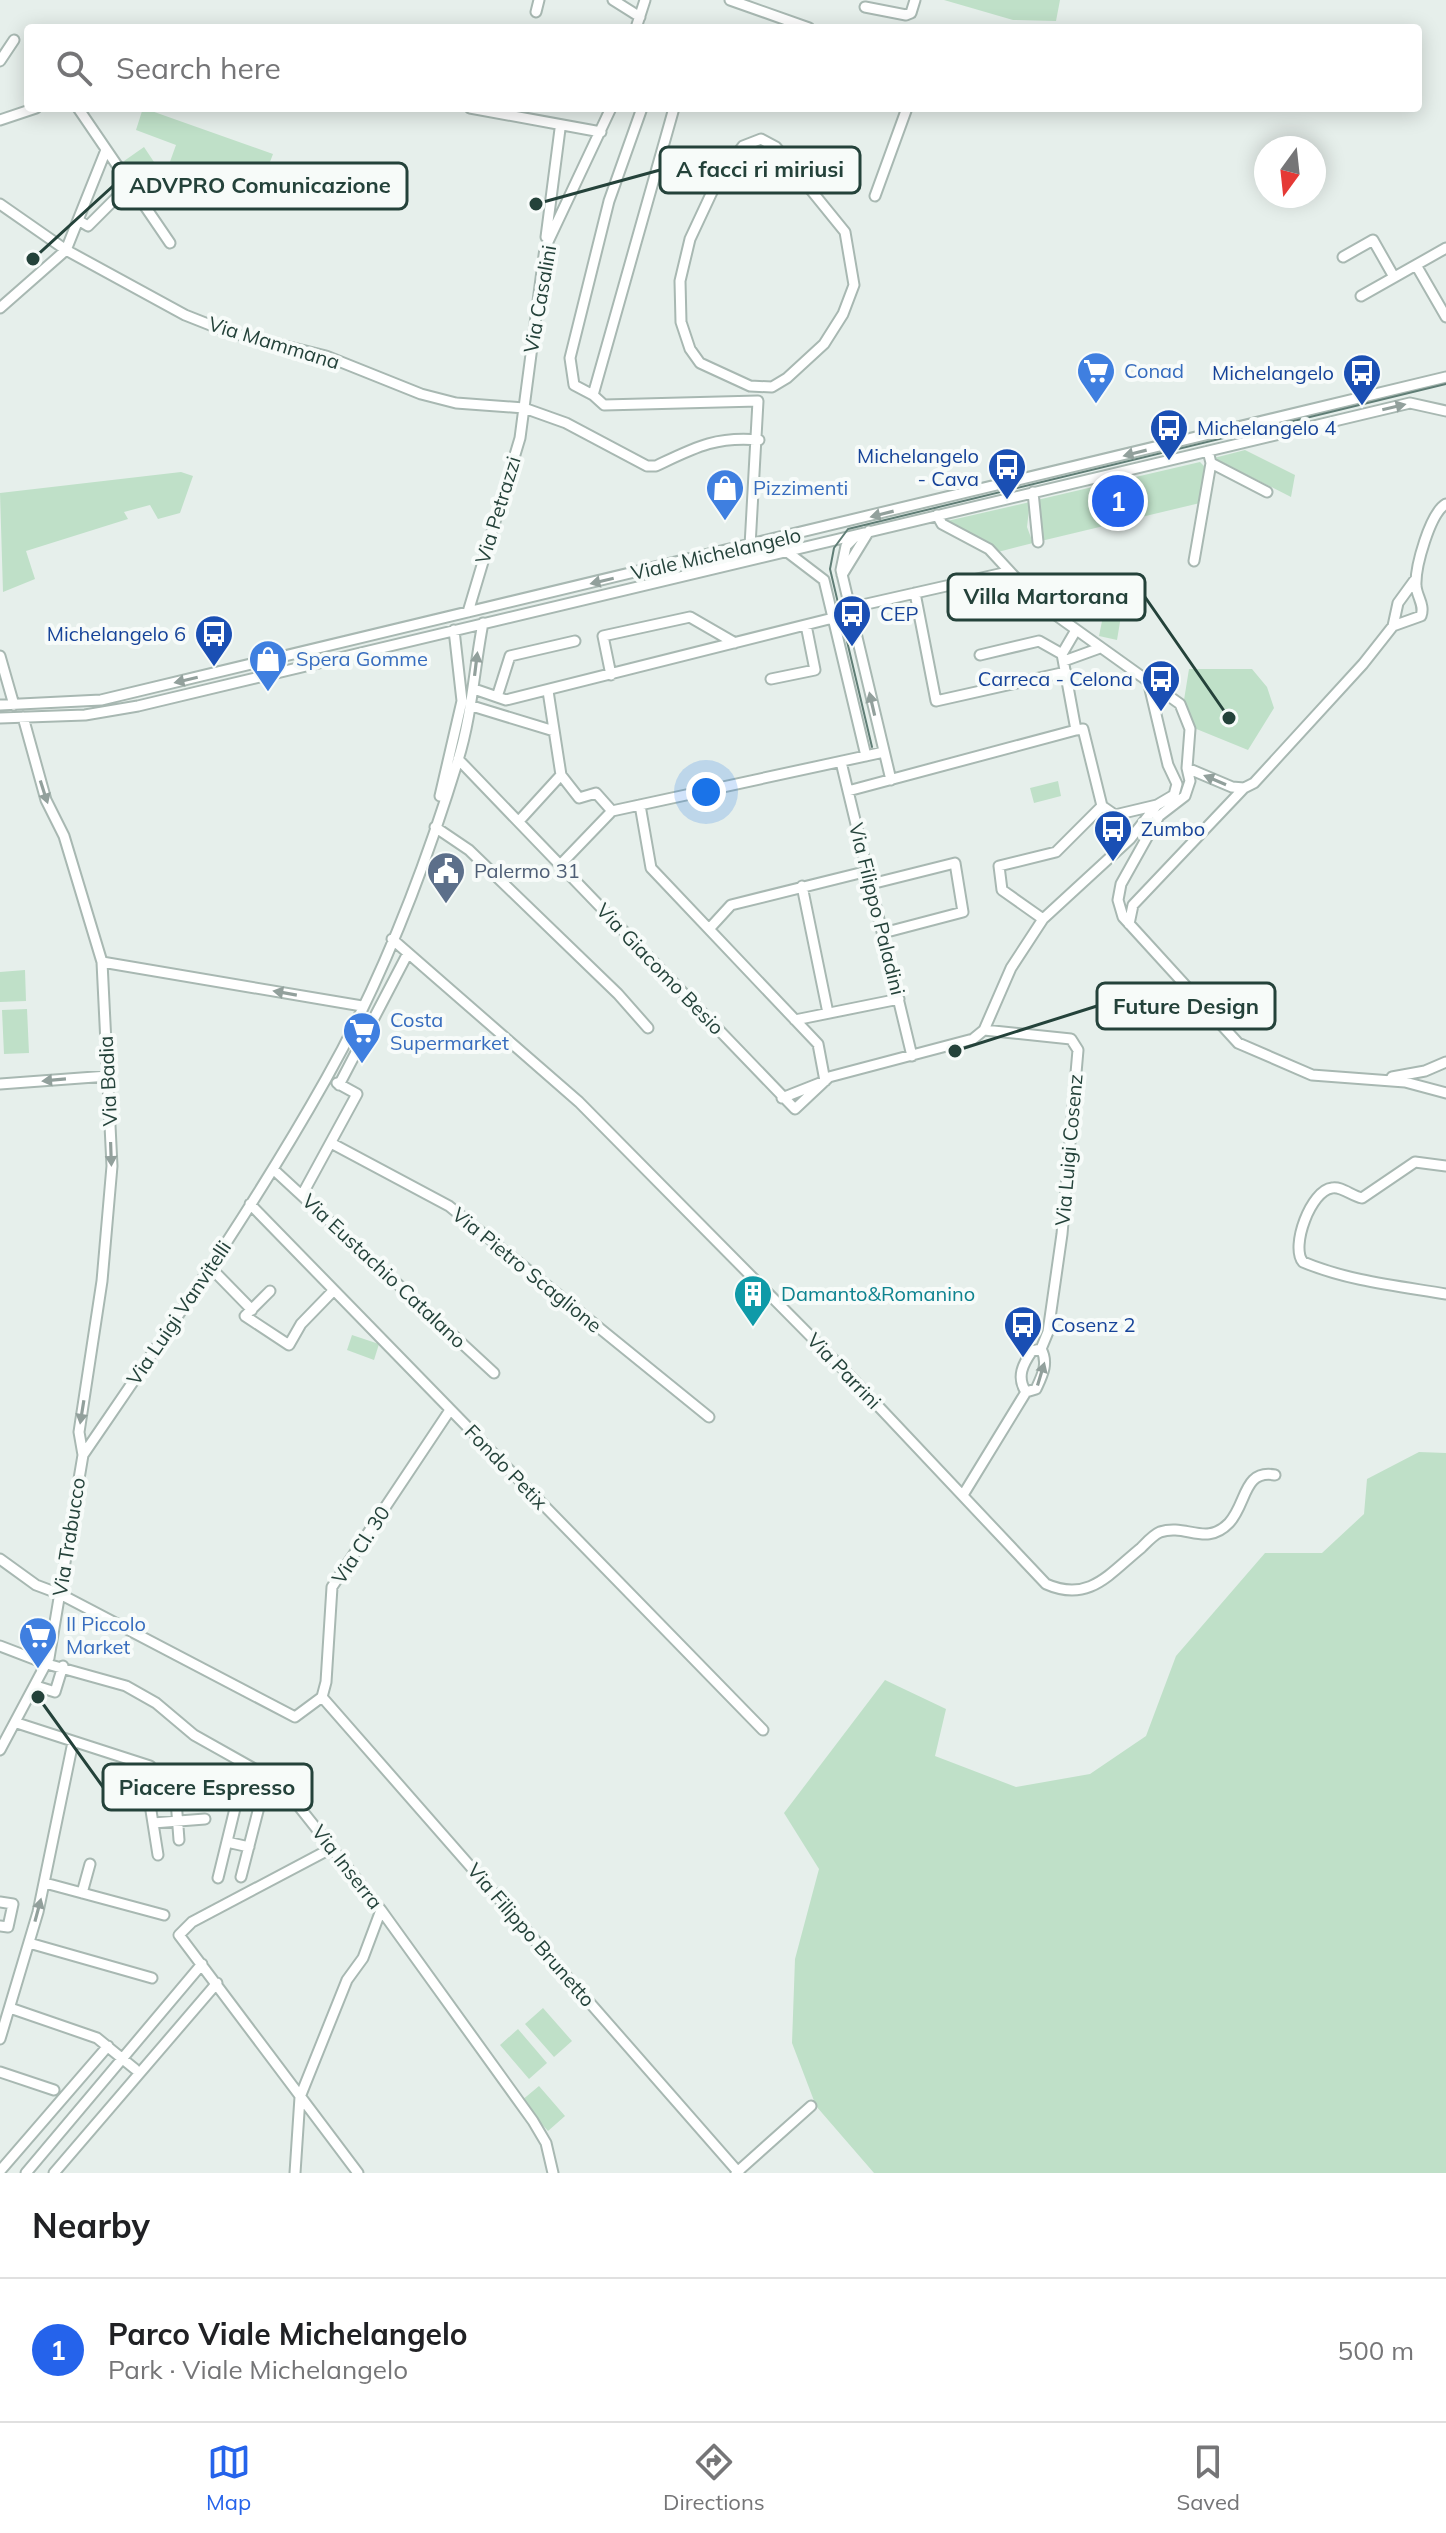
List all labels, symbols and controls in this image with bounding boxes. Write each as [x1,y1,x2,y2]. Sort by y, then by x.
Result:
search box [24,24,1422,112]
icon: search [52,46,96,90]
text: Search here [116,49,281,87]
north arrow [1254,136,1326,208]
callout: A facci ri miriusi [660,147,860,193]
text: A facci ri miriusi [676,155,844,183]
callout: ADVPRO Comunicazione [113,163,407,209]
text: ADVPRO Comunicazione [129,171,391,199]
street label: Via Casalini [518,243,561,355]
street label: Via Mammana [205,311,343,374]
supermarket icon: Conad [1075,350,1117,405]
bus stop icon: Michelangelo [1341,352,1383,407]
place label: Conad [1124,358,1184,383]
place label: Michelangelo [1212,360,1334,385]
one-way arrow [1382,400,1407,412]
bus stop icon: Michelangelo 4 [1148,407,1190,462]
place label: Michelangelo 4 [1197,415,1336,440]
place label: Michelangelo - Cava [857,443,979,491]
bus stop icon: Michelangelo - Cava [986,446,1028,501]
one-way arrow [1122,447,1147,460]
street label: Via Petrazzi [469,453,526,567]
shop icon: Pizzimenti [704,467,746,522]
pin: 1 [1092,471,1144,531]
place label: Pizzimenti [753,475,848,500]
one-way arrow [870,509,895,521]
street label: Viale Michelangelo [628,522,803,585]
callout: Villa Martorana [948,574,1145,620]
one-way arrow [590,575,615,587]
text: Villa Martorana [962,582,1129,610]
bus stop icon: CEP [831,593,873,648]
place label: CEP [880,601,918,626]
bus stop icon: Michelangelo 6 [193,613,235,668]
place label: Michelangelo 6 [47,621,186,646]
shop icon: Spera Gomme [247,638,289,693]
place label: Spera Gomme [296,646,428,671]
one-way arrow [470,651,483,676]
bus stop icon: Carreca - Celona [1140,658,1182,713]
place label: Carreca - Celona [978,666,1133,691]
one-way arrow [173,674,198,687]
one-way arrow [866,691,878,716]
your location [686,772,726,812]
one-way arrow [1203,773,1227,786]
one-way arrow [39,781,51,805]
bus stop icon: Zumbo [1092,808,1134,863]
place label: Zumbo [1141,816,1205,841]
street label: Via Filippo Paladini [844,820,911,998]
public building icon: Palermo 31 [425,850,467,905]
place label: Palermo 31 [474,858,580,883]
street label: Via Giacomo Besio [591,898,730,1040]
callout: Future Design [1097,983,1275,1029]
one-way arrow [272,987,297,999]
text: Future Design [1113,992,1259,1020]
place label: Costa Supermarket [390,1007,509,1055]
supermarket icon: Costa Supermarket [341,1010,383,1065]
street label: Via Badia [93,1035,122,1127]
street label: Via Luigi Cosenz [1049,1073,1088,1227]
one-way arrow [41,1074,66,1087]
one-way arrow [104,1142,117,1167]
street label: Via Eustachio Catalano [297,1188,472,1353]
street label: Via Pietro Scaglione [447,1202,607,1338]
street label: Via Luigi Vanvitelli [121,1236,236,1390]
building icon: Damanto&Romanino [732,1273,774,1328]
place label: Damanto&Romanino [781,1281,975,1306]
bus stop icon: Cosenz 2 [1002,1304,1044,1359]
place label: Cosenz 2 [1051,1312,1136,1337]
street label: Via Parrini [802,1327,887,1414]
one-way arrow [1035,1362,1048,1386]
one-way arrow [75,1400,88,1425]
street label: Fondo Petix [460,1419,553,1515]
street label: Via Trabucco [47,1476,90,1598]
street label: Via Cl. 30 [326,1501,395,1589]
place label: Il Piccolo Market [66,1611,146,1659]
supermarket icon: Il Piccolo Market [17,1615,59,1670]
callout: Piacere Espresso [103,1764,312,1810]
text: Piacere Espresso [119,1773,295,1801]
street label: Via Inserra [307,1820,388,1914]
street label: Via Filippo Brunetto [462,1858,601,2012]
one-way arrow [32,1898,44,1923]
text: Nearby [32,2204,150,2247]
text: Parco Viale Michelangelo [108,2315,468,2353]
text: 1 [50,2334,66,2367]
text: 500 m [1338,2334,1414,2367]
text: Park · Viale Michelangelo [108,2353,408,2386]
tab: Map [206,2440,251,2516]
tab: Directions [663,2440,765,2516]
tab: Saved [1177,2440,1240,2516]

